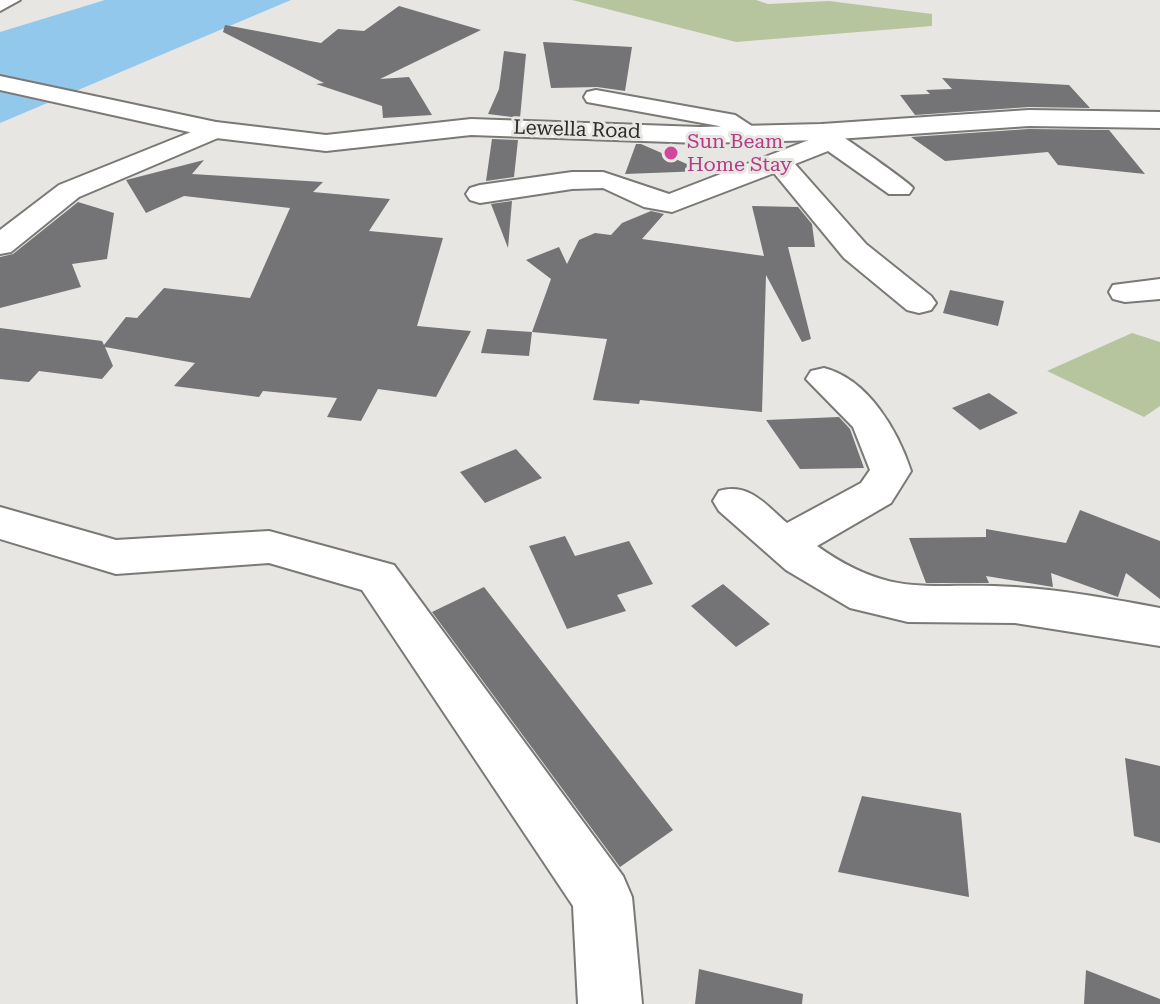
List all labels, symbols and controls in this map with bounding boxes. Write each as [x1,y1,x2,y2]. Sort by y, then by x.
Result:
street label: Lewella Road [513,116,641,144]
place label: Sun Beam Home Stay [687,130,792,177]
marker: Sun Beam Home Stay [662,144,680,162]

